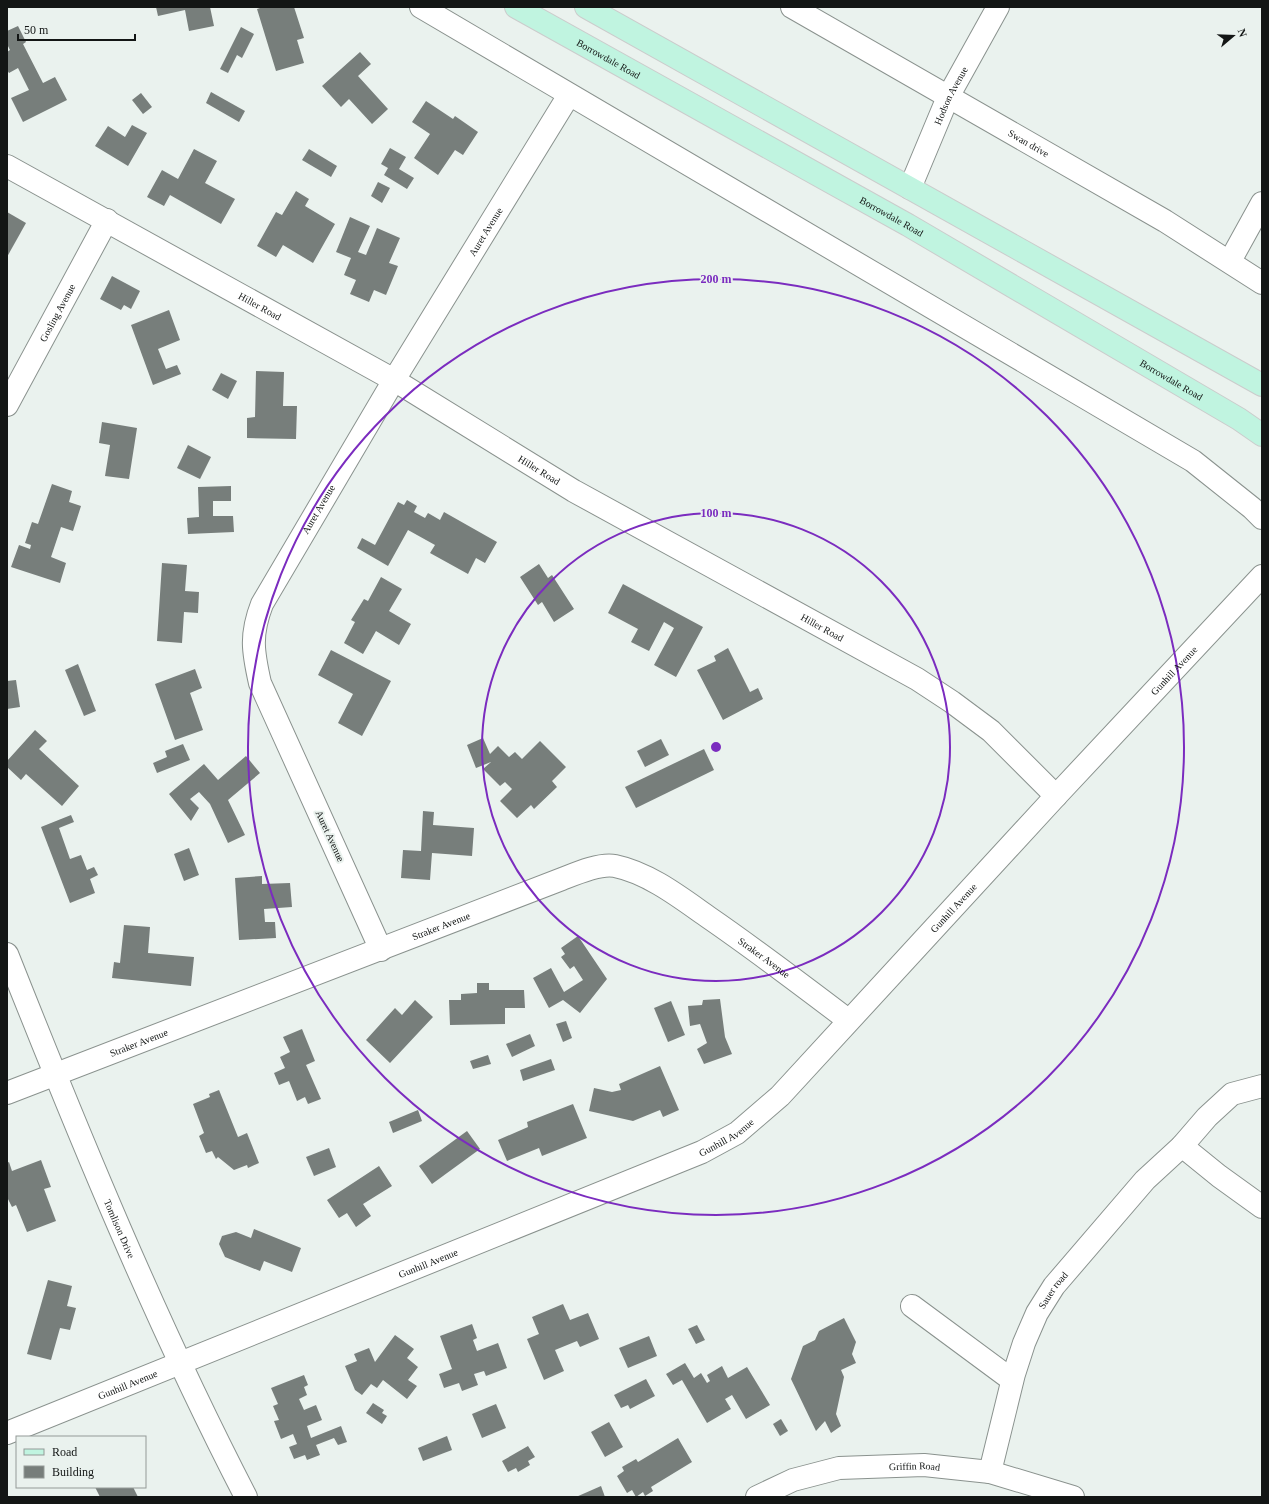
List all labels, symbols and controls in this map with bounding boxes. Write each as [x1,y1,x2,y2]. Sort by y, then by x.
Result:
scale bar [18,16,135,42]
north arrow [1213,16,1253,56]
text: 50 m [24,23,49,37]
text: N [1235,27,1249,39]
street label: Borrowdale Road [575,36,642,81]
street label: Hodson Avenue [932,64,970,126]
street label: Swan drive [1006,127,1052,159]
street label: Borrowdale Road [858,194,925,238]
street label: Auret Avenue [466,205,505,258]
text: 200 m [701,272,732,286]
street label: Gosling Avenue [37,281,77,343]
street label: Hiller Road [237,290,283,322]
street label: Borrowdale Road [1138,357,1205,402]
street label: Hiller Road [516,453,562,487]
street label: Auret Avenue [299,482,337,536]
text: 100 m [701,506,732,520]
street label: Hiller Road [799,611,846,643]
street label: Gunhill Avenue [1148,643,1200,697]
centre of rings [709,740,723,754]
street label: Auret Avenue [313,809,347,864]
street label: Gunhill Avenue [928,880,979,935]
street label: Straker Avenue [410,909,472,942]
street label: Straker Avenue [736,935,793,980]
street label: Straker Avenue [108,1026,170,1058]
street label: Gunhill Avenue [697,1115,756,1158]
street label: Tomlison Drive [102,1198,138,1260]
street label: Gunhill Avenue [397,1246,460,1280]
street label: Sauer road [1036,1269,1070,1311]
street label: Gunhill Avenue [96,1367,159,1401]
legend [16,1436,146,1488]
text: Road [52,1445,77,1459]
street label: Griffin Road [889,1459,941,1472]
text: Building [52,1465,94,1479]

